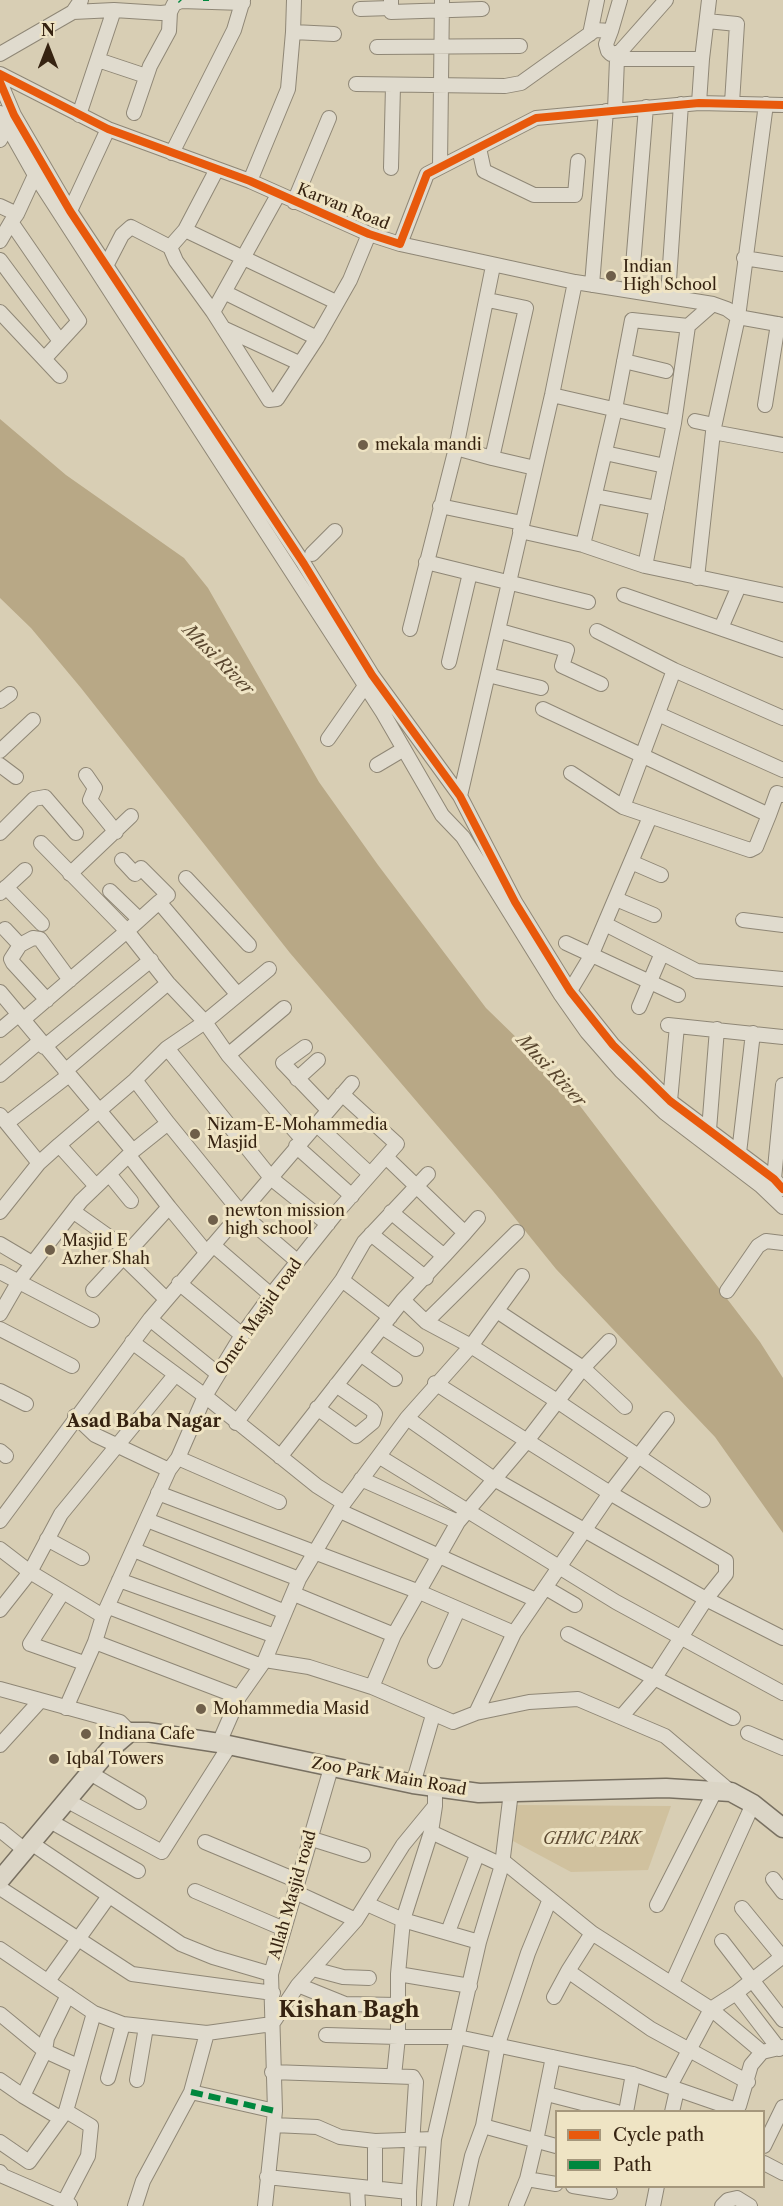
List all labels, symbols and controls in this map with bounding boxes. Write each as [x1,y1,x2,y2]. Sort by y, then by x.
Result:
north arrow [18,18,78,78]
text: N [41,20,55,40]
street label: Karvan Road [294,180,392,234]
place label: Indian High School [623,257,717,295]
marker: Indian High School [604,269,618,283]
place label: mekala mandi [375,435,482,455]
marker: mekala mandi [356,438,370,452]
water label: Musi River [178,620,258,700]
water label: Musi River [512,1030,590,1112]
place label: Nizam-E-Mohammedia Masjid [207,1115,388,1153]
marker: Nizam-E-Mohammedia Masjid [188,1127,202,1141]
place label: newton mission high school [225,1201,345,1239]
marker: newton mission high school [206,1213,220,1227]
place label: Masjid E Azher Shah [62,1231,150,1269]
marker: Masjid E Azher Shah [43,1243,57,1257]
street label: Omer Masjid road [212,1255,306,1379]
district label: Asad Baba Nagar [67,1411,221,1433]
place label: Mohammedia Masid [213,1699,369,1719]
marker: Mohammedia Masid [194,1702,208,1716]
place label: Indiana Cafe [98,1724,195,1744]
marker: Indiana Cafe [79,1727,93,1741]
place label: Iqbal Towers [66,1749,164,1769]
marker: Iqbal Towers [47,1752,61,1766]
street label: Zoo Park Main Road [310,1754,468,1800]
street label: Allah Masjid road [265,1828,321,1962]
park label: GHMC PARK [543,1829,641,1849]
district label: Kishan Bagh [279,1998,419,2024]
legend [555,2110,765,2188]
text: Cycle path [613,2124,704,2146]
text: Path [613,2154,652,2176]

